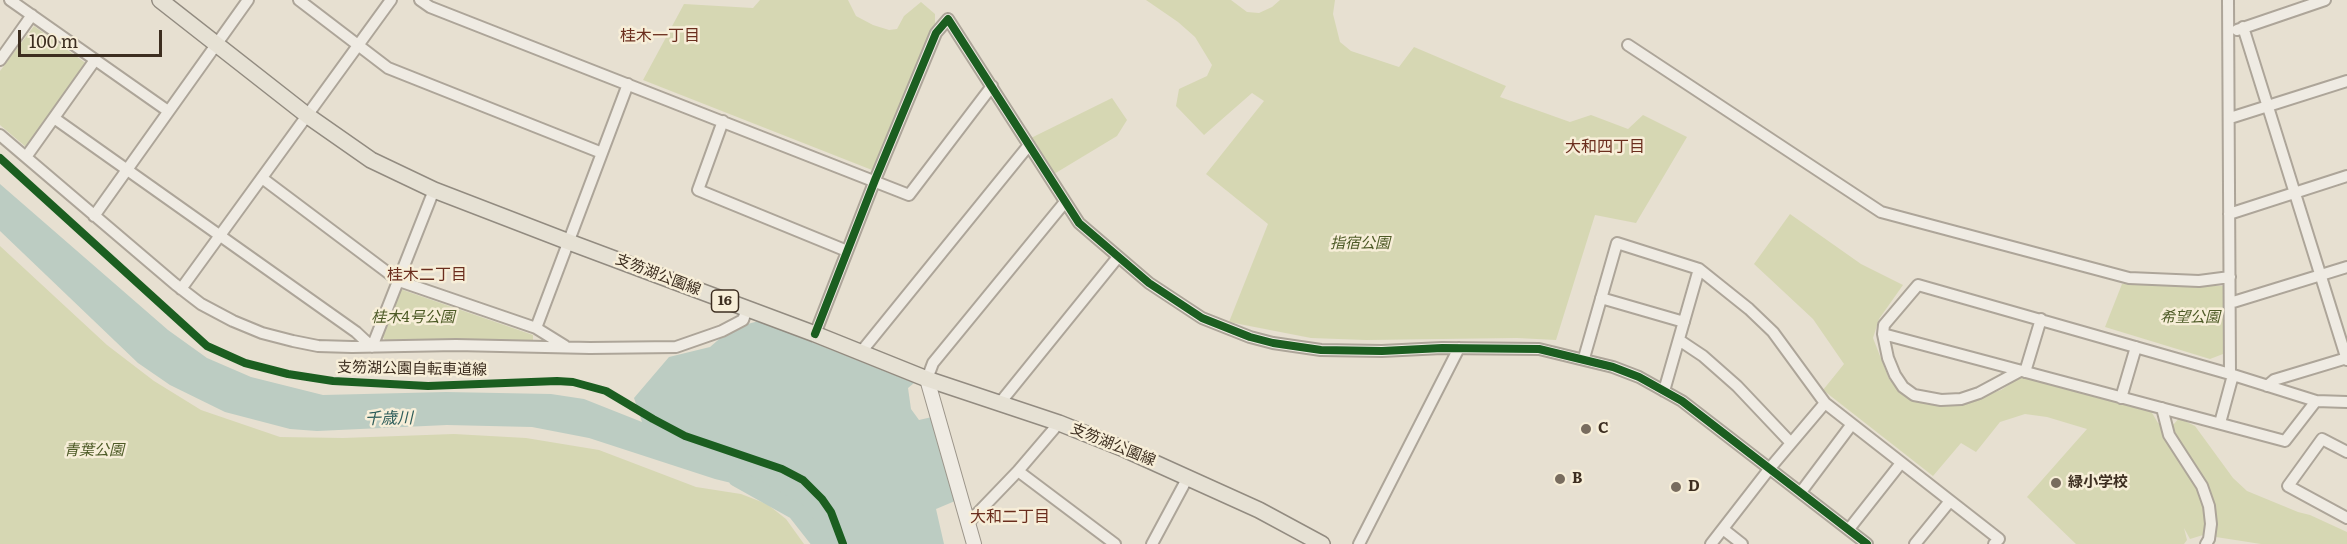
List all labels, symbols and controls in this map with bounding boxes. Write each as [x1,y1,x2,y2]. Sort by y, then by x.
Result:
scale bar [21,18,165,56]
district label: 桂木一丁目 [620,26,700,46]
text: 100 m [29,27,78,54]
district label: 大和四丁目 [1565,137,1645,157]
park label: 指宿公園 [1330,235,1390,253]
street label: 支笏湖公園線 [613,250,703,300]
district label: 桂木二丁目 [387,265,467,285]
road number: 16 [712,290,738,312]
park label: 桂木4号公園 [371,309,455,327]
park label: 希望公園 [2160,309,2220,327]
street label: 支笏湖公園自転車道線 [337,359,487,379]
water label: 千歳川 [365,409,413,429]
street label: 支笏湖公園線 [1068,420,1158,470]
place label: C [1598,420,1609,438]
marker: C [1579,422,1593,436]
park label: 青葉公園 [64,442,124,460]
place label: B [1572,470,1582,488]
marker: B [1553,472,1567,486]
place label: 緑小学校 [2068,474,2128,492]
marker: 緑小学校 [2049,476,2063,490]
place label: D [1688,478,1700,496]
marker: D [1669,480,1683,494]
district label: 大和二丁目 [970,507,1050,527]

